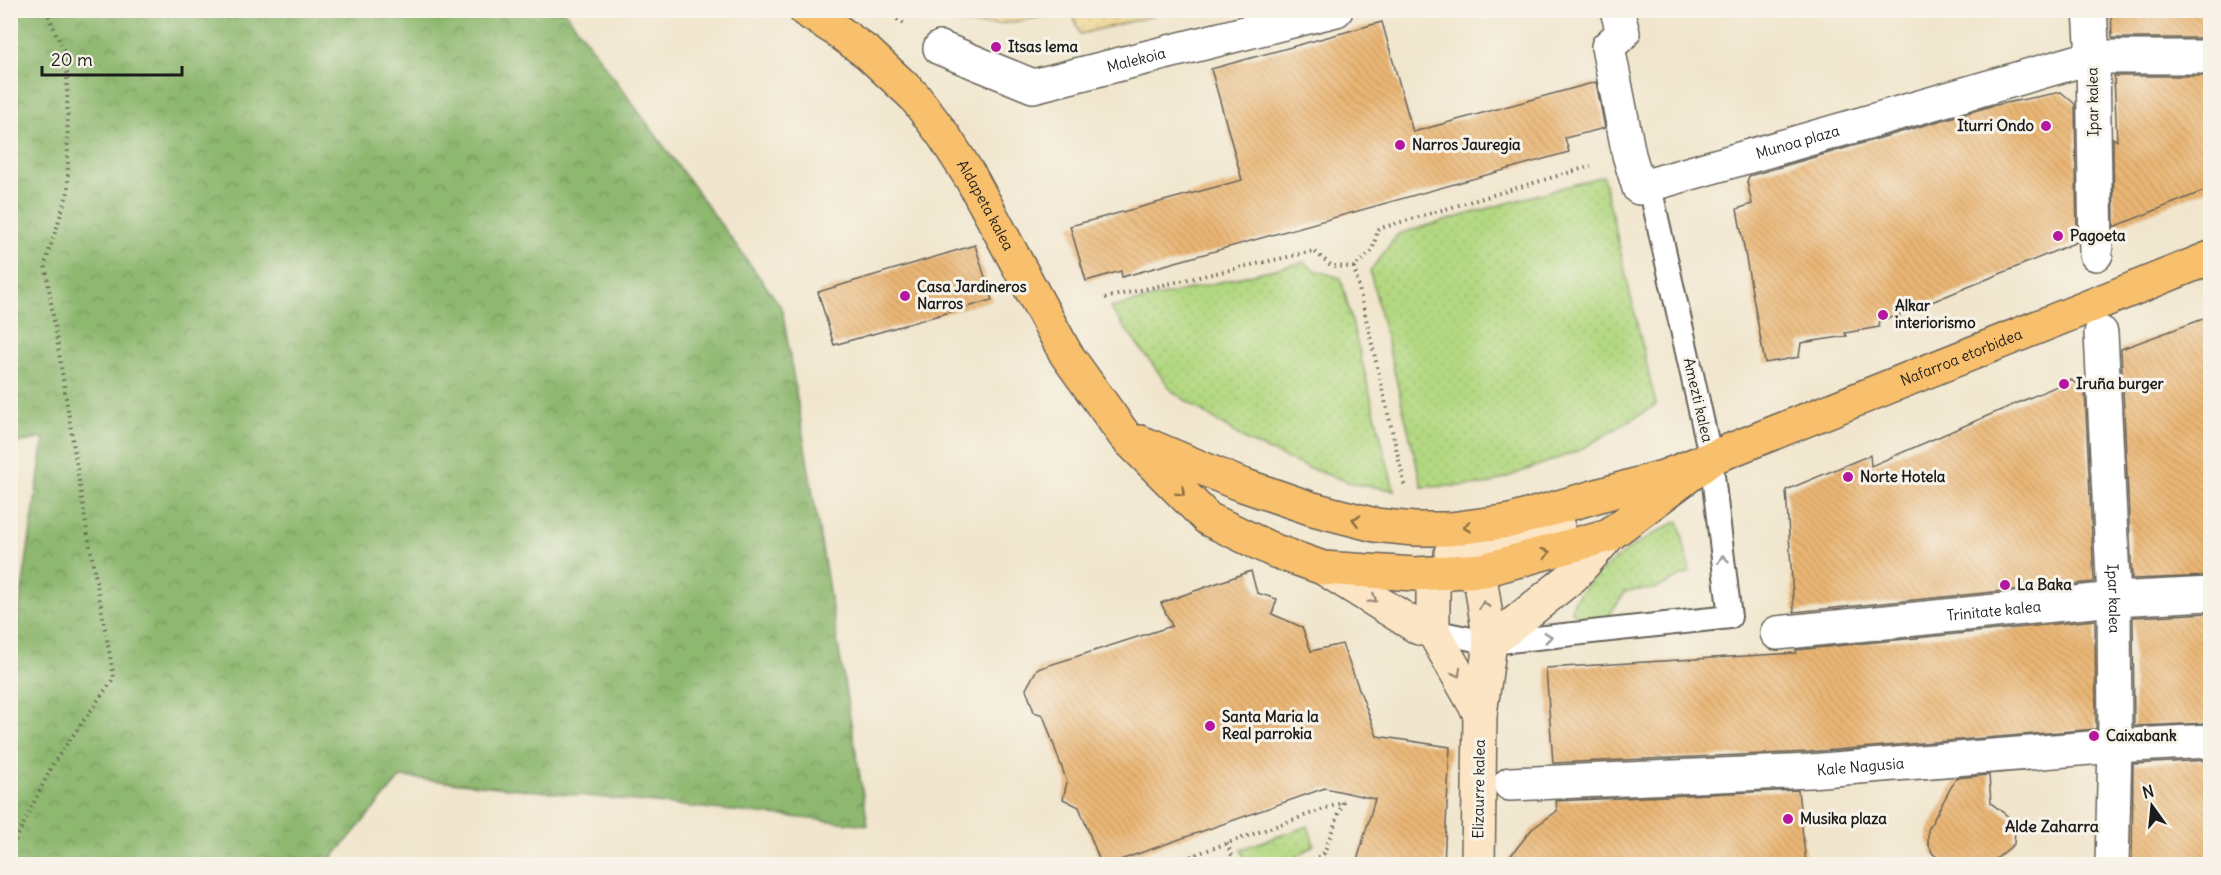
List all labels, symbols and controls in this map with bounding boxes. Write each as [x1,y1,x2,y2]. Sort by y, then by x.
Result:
place label: Itsas lema [1008,37,1079,56]
scale bar [42,39,182,77]
marker: Itsas lema [989,40,1003,54]
street label: Malekoia [1105,43,1168,76]
text: 20 m [51,48,93,71]
street label: Ipar kalea [2082,67,2103,137]
place label: Iturri Ondo [1957,116,2035,135]
marker: Iturri Ondo [2039,119,2053,133]
street label: Munoa plaza [1754,121,1842,163]
place label: Narros Jauregia [1412,135,1521,155]
marker: Narros Jauregia [1393,138,1407,152]
street label: Aldapeta kalea [953,156,1018,254]
place label: Pagoeta [2070,226,2126,246]
marker: Pagoeta [2051,229,2065,243]
place label: Casa Jardineros Narros [917,277,1027,313]
marker: Casa Jardineros Narros [898,289,912,303]
place label: Alkar interiorismo [1895,296,1976,332]
marker: Alkar interiorismo [1876,308,1890,322]
street label: Nafarroa etorbidea [1898,324,2025,390]
street label: Amezti kalea [1680,356,1718,444]
place label: Iruña burger [2076,374,2165,394]
marker: Iruña burger [2057,377,2071,391]
place label: Norte Hotela [1860,467,1946,486]
marker: Norte Hotela [1841,470,1855,484]
one-way arrow [1173,484,1184,495]
one-way arrow [1352,515,1362,527]
one-way arrow [1463,520,1472,532]
one-way arrow [1540,548,1551,560]
one-way arrow [1717,554,1730,563]
street label: Ipar kalea [2103,564,2124,634]
place label: La Baka [2017,575,2072,594]
marker: La Baka [1998,578,2012,592]
one-way arrow [1367,591,1377,603]
street label: Trinitate kalea [1946,596,2042,625]
one-way arrow [1478,600,1491,610]
one-way arrow [1543,631,1553,644]
one-way arrow [1449,667,1461,677]
place label: Santa Maria la Real parrokia [1222,707,1319,744]
marker: Santa Maria la Real parrokia [1203,719,1217,733]
place label: Caixabank [2106,726,2177,745]
marker: Caixabank [2087,729,2101,743]
street label: Elizaurre kalea [1468,739,1489,839]
street label: Kale Nagusia [1816,753,1905,779]
north arrow [2122,776,2182,836]
text: N [2140,780,2156,803]
place label: Musika plaza [1800,809,1887,829]
marker: Musika plaza [1781,812,1795,826]
district label: Alde Zaharra [2005,816,2099,836]

